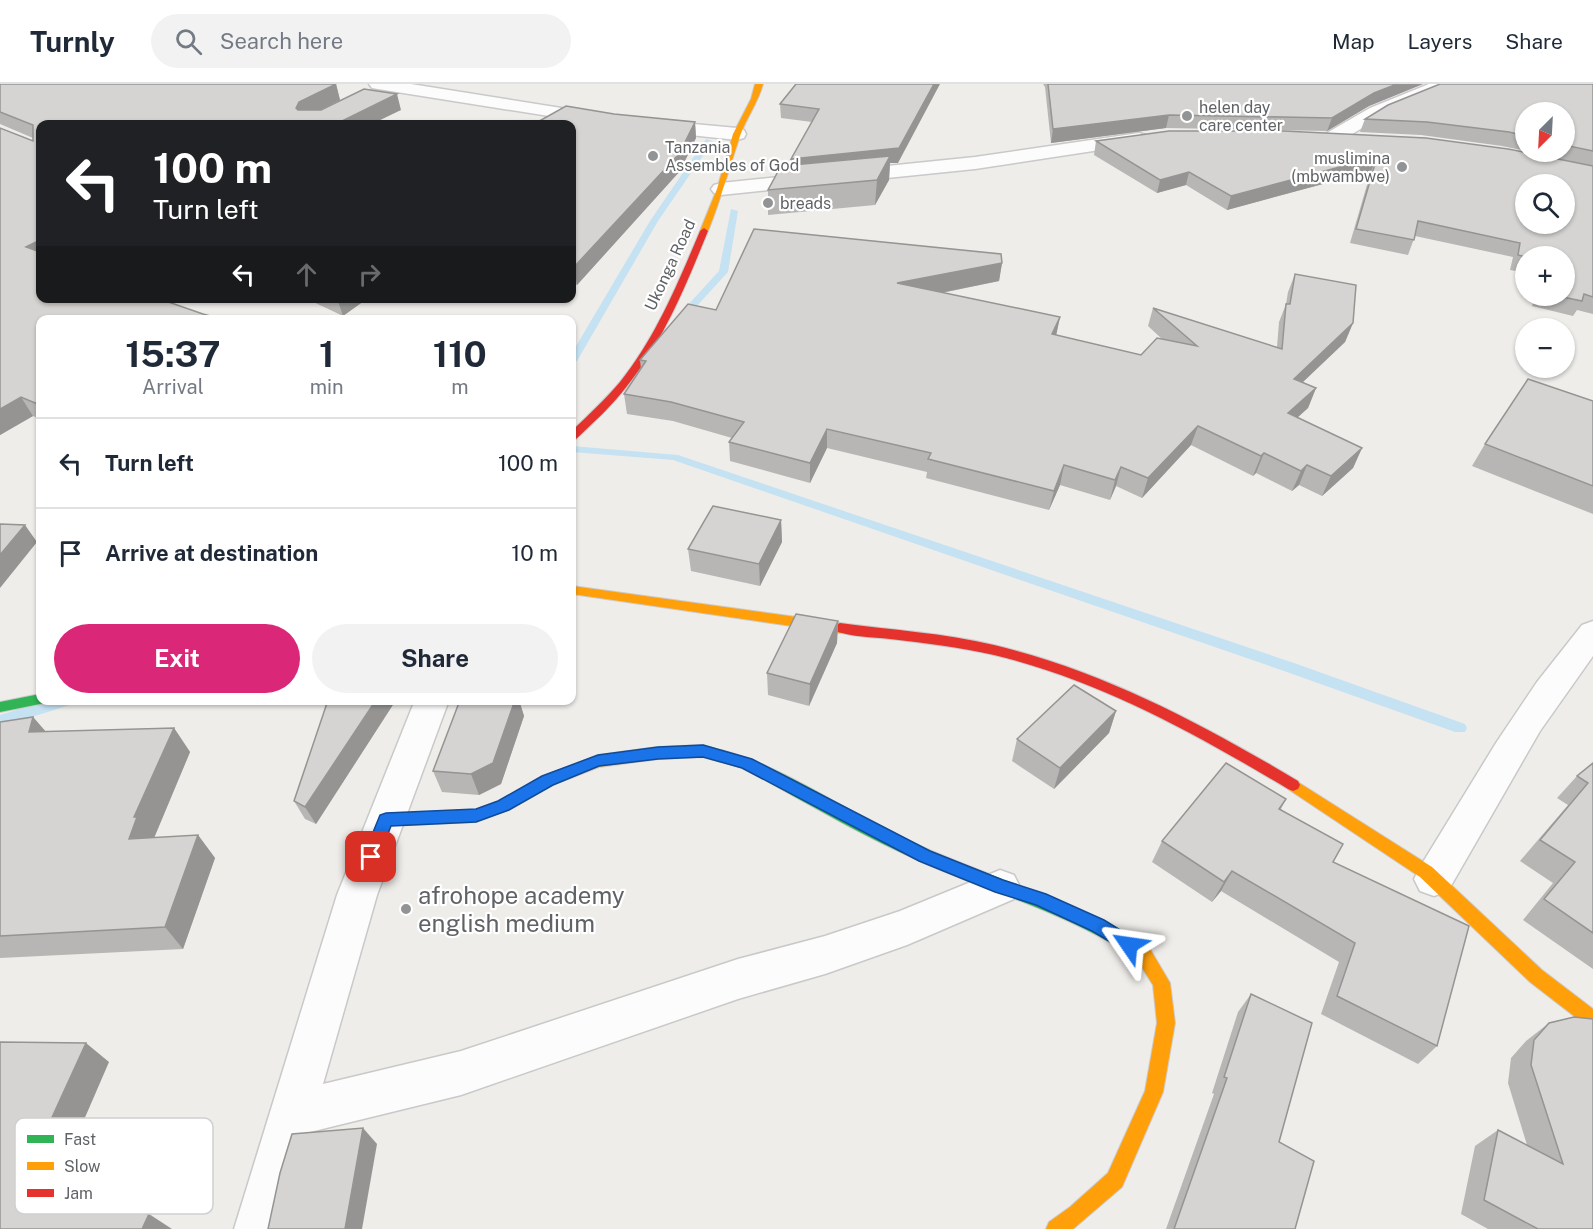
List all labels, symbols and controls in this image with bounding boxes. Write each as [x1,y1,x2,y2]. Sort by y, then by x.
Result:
search box [151,14,571,68]
text: Turnly [30,25,115,58]
icon: search [172,25,205,58]
text: Search here [220,28,343,54]
text: Map [1332,29,1375,54]
text: Layers [1408,29,1472,54]
text: Share [1505,29,1563,54]
place label: helen day care center [1199,98,1283,135]
north arrow [1515,102,1575,162]
map controls [1515,102,1575,378]
marker: helen day care center [1180,109,1194,123]
place label: Tanzania Assembles of God [665,138,799,175]
text: 100 m [153,143,272,192]
icon: left [54,144,132,222]
marker: Tanzania Assembles of God [646,149,660,163]
place label: muslimina (mbwambwe) [1291,149,1390,186]
marker: muslimina (mbwambwe) [1395,160,1409,174]
button: search [1515,174,1575,234]
text: Turn left [153,193,259,225]
place label: breads [780,194,831,213]
marker: breads [761,196,775,210]
street label: Ukonga Road [641,216,699,314]
button: + [1515,246,1575,306]
icon: left [227,258,260,291]
icon: ahead [290,258,323,291]
icon: right [353,258,386,291]
button: − [1515,318,1575,378]
text: 15:37 [125,333,220,375]
text: 1 [319,333,334,375]
text: 110 [433,333,487,375]
text: Arrival [142,375,204,399]
text: min [310,375,344,399]
text: m [451,375,468,399]
icon: left [54,447,87,480]
text: Turn left [105,450,194,476]
text: 100 m [498,450,558,476]
icon: arrive [54,537,87,570]
text: Arrive at destination [105,540,318,566]
text: 10 m [511,540,558,566]
button: Exit [54,624,300,693]
button: Share [312,624,558,693]
pin [345,831,396,882]
icon: arrive [354,840,387,873]
place label: afrohope academy english medium [418,881,625,937]
marker: afrohope academy english medium [399,902,413,916]
position arrow [1097,913,1161,977]
legend [15,1118,213,1214]
text: Fast [64,1130,96,1149]
text: Slow [64,1157,101,1176]
text: Jam [64,1184,93,1203]

